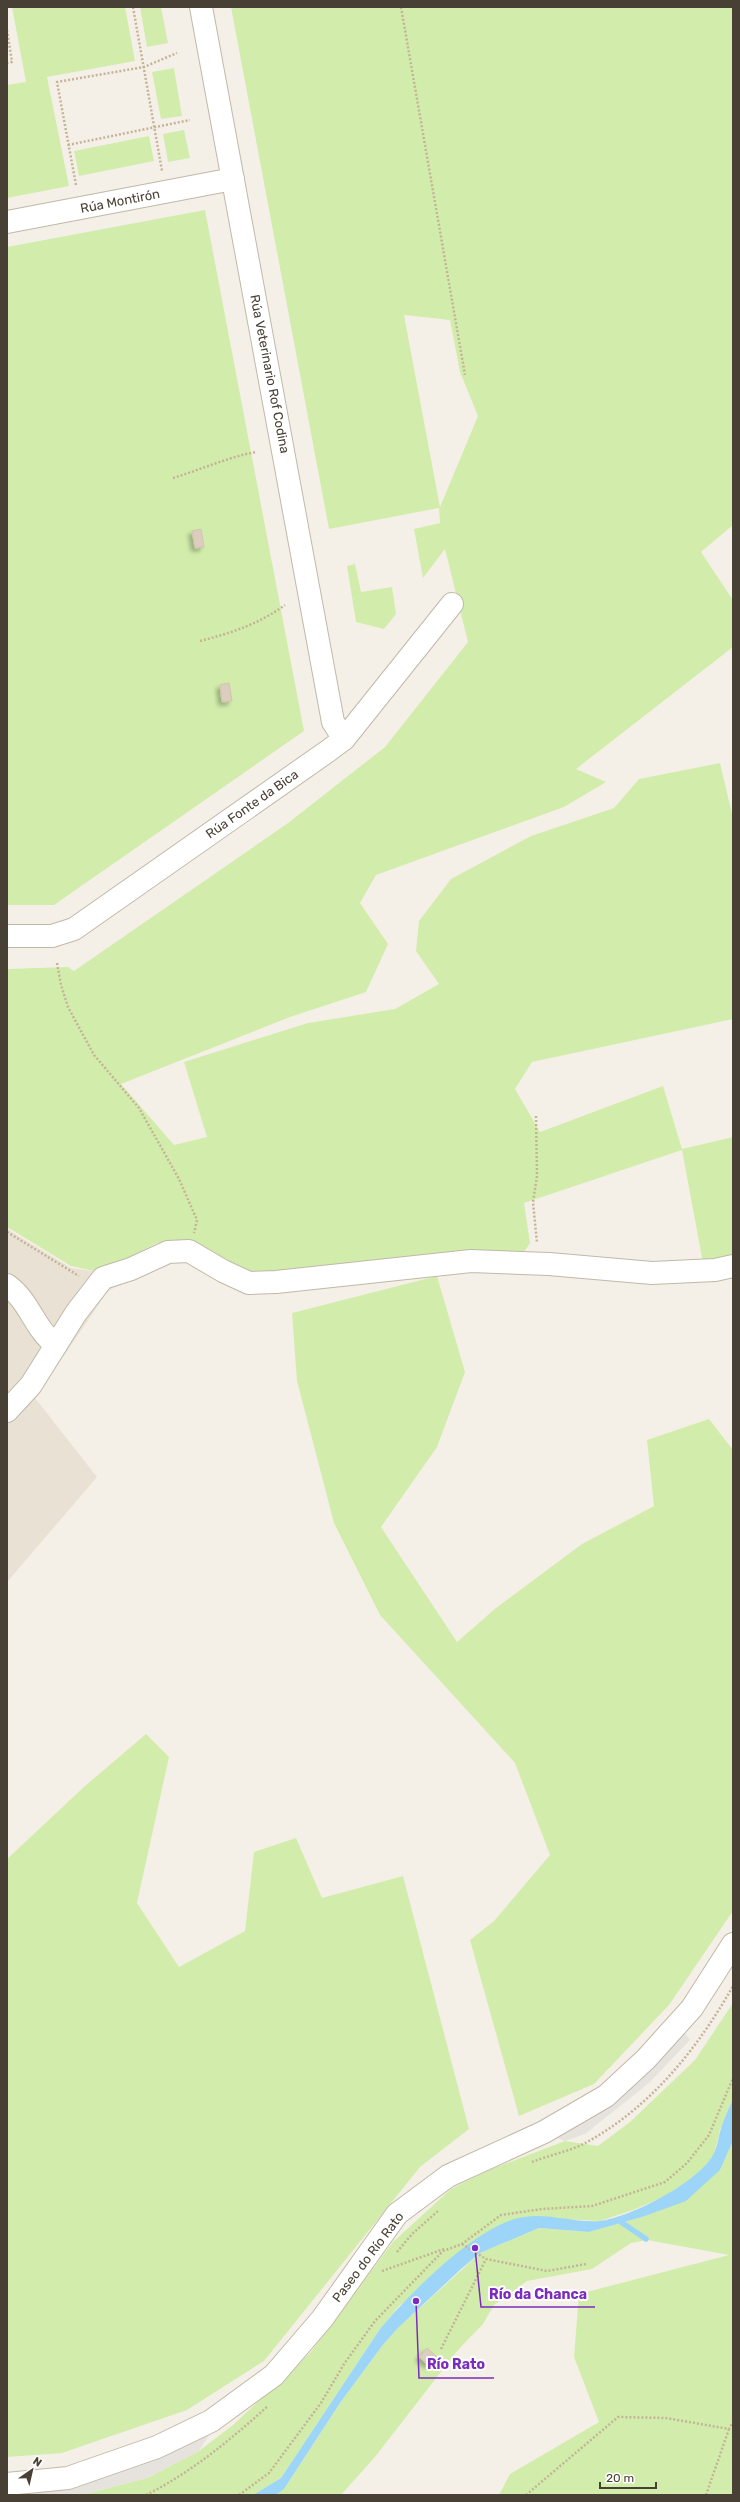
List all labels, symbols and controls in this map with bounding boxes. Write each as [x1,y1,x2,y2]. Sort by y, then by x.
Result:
street label: Rúa Montirón [79,186,161,216]
street label: Rúa Veterinario Rof Codina [247,293,293,455]
street label: Rúa Fonte da Bica [203,767,301,841]
street label: Paseo do Río Rato [329,2209,407,2305]
callout: Río da Chanca [481,2281,595,2307]
text: Río da Chanca [489,2286,587,2303]
callout: Río Rato [419,2352,494,2378]
text: Río Rato [427,2356,485,2373]
north arrow [12,2450,52,2490]
text: N [30,2455,44,2470]
scale bar [600,2464,656,2490]
text: 20 m [606,2471,634,2485]

